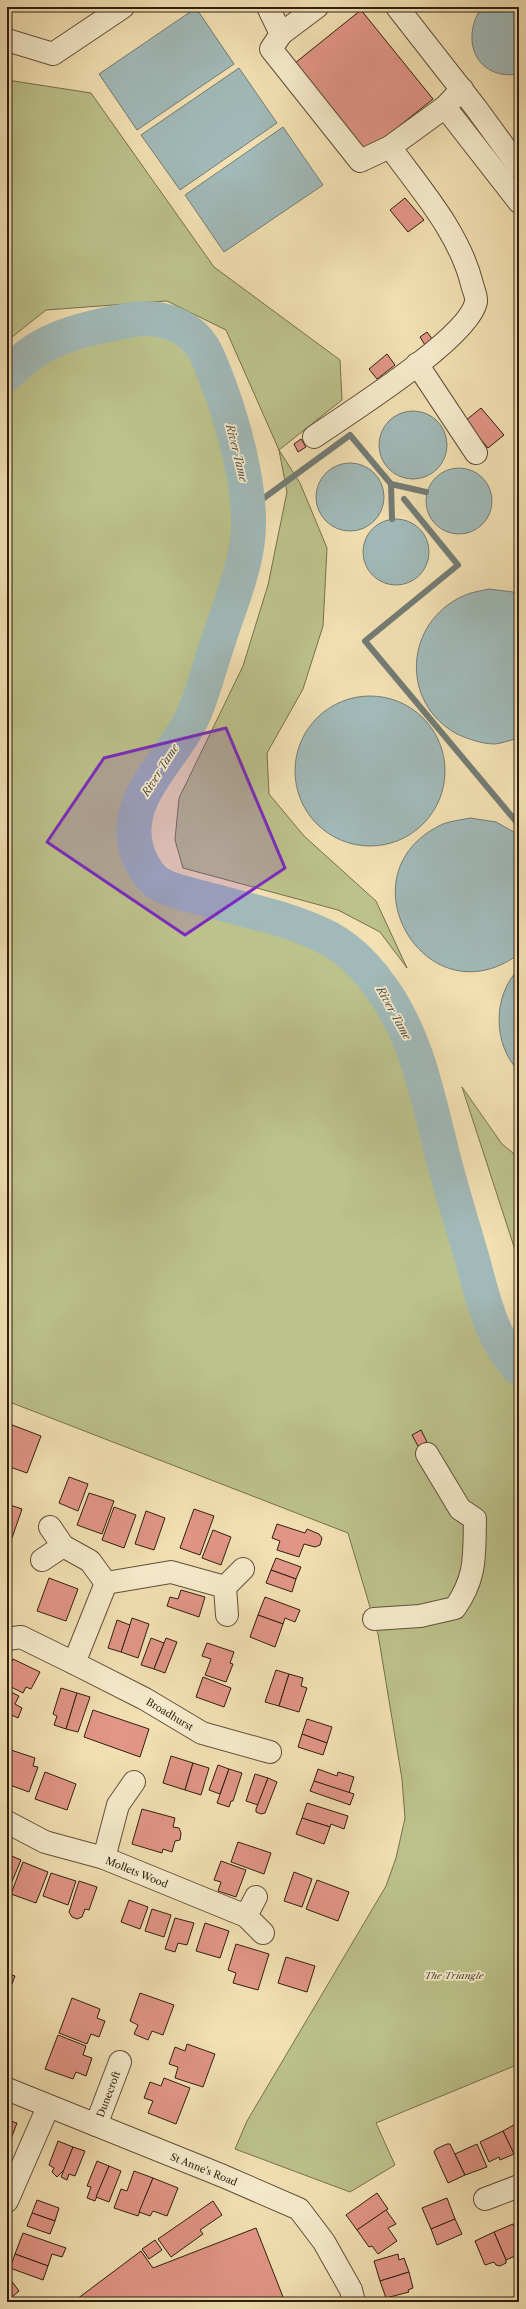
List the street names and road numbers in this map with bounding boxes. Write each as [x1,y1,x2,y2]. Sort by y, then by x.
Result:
street label: Broadhurst [144,1695,196,1734]
street label: Mollets Wood [104,1854,170,1891]
street label: Dunecroft [94,2069,123,2119]
street label: St Anne's Road [168,2150,239,2189]

